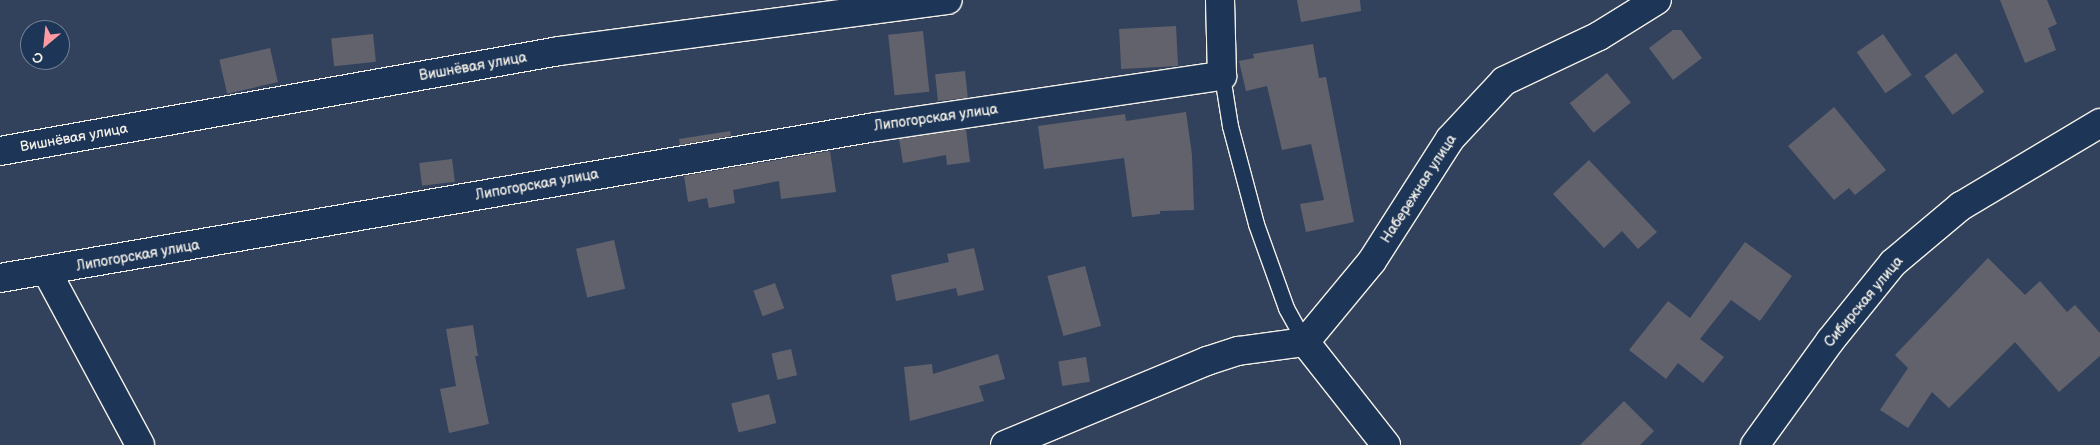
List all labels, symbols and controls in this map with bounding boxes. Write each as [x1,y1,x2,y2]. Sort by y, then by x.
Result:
north arrow [20,20,70,70]
text: С [30,48,46,68]
street label: Вишнёвая улица [418,49,528,85]
street label: Липогорская улица [873,101,999,135]
street label: Вишнёвая улица [19,120,129,156]
street label: Набережная улица [1378,132,1460,246]
street label: Липогорская улица [474,166,600,204]
street label: Липогорская улица [75,237,201,275]
street label: Сибирская улица [1821,253,1907,351]

